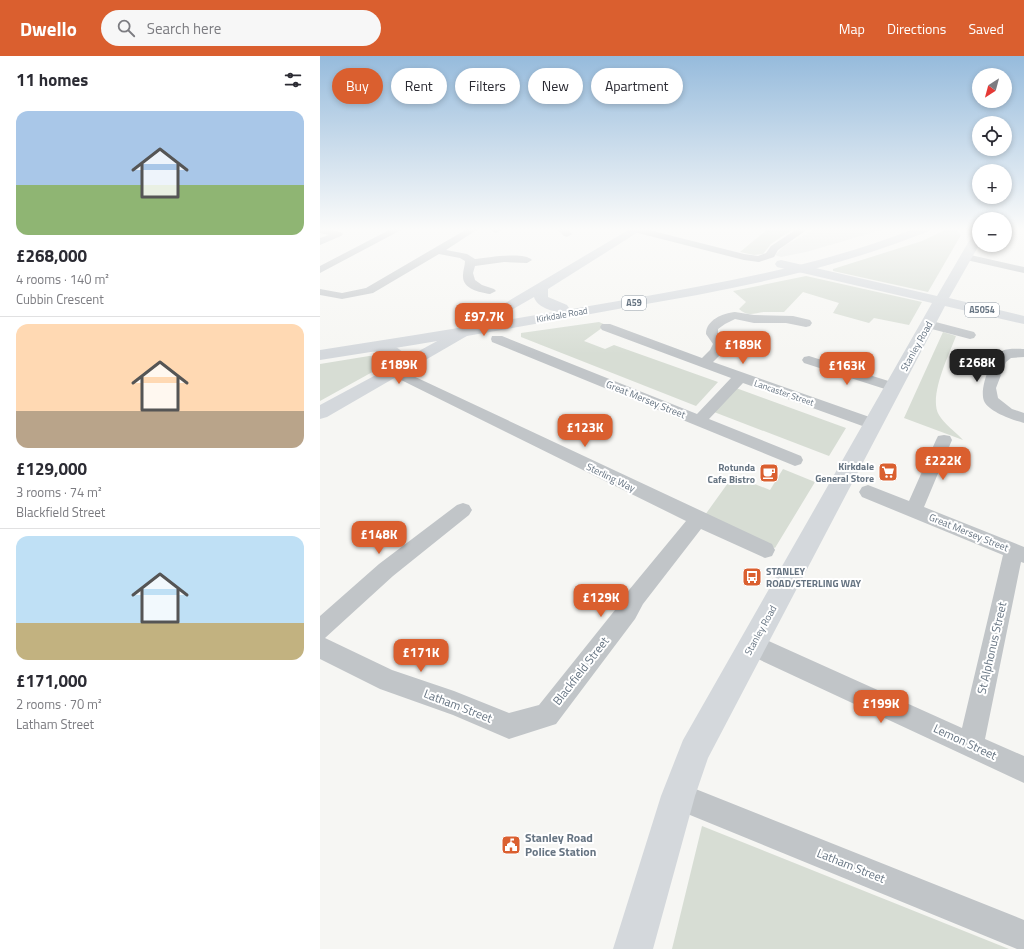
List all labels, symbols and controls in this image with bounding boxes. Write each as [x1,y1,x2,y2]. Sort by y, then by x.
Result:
search box [101,10,381,46]
text: Dwello [20,14,77,43]
icon: search [115,17,137,39]
text: Search here [147,17,221,40]
text: Map [839,18,865,39]
text: Directions [887,18,946,39]
text: Saved [968,18,1004,39]
text: 11 homes [16,67,88,93]
chip: Buy [332,68,383,104]
chip: Rent [391,68,447,104]
chip: Filters [455,68,520,104]
chip: New [528,68,583,104]
chip: Apartment [591,68,683,104]
north arrow [972,68,1012,108]
map controls [972,68,1012,252]
icon: filters [282,69,304,91]
button: locate [972,116,1012,156]
icon: home [124,137,196,209]
button: + [972,164,1012,204]
button: − [972,212,1012,252]
text: £268,000 [16,243,87,269]
text: 4 rooms · 140 m² [16,269,109,289]
text: Cubbin Crescent [16,289,104,309]
road number: A59 [622,296,646,310]
pin: £97.7K [451,303,517,337]
road number: A5054 [965,303,999,317]
street label: Kirkdale Road [535,304,589,325]
text: £97.7K [464,306,504,326]
street label: Stanley Road [897,318,936,374]
pin: £189K [715,331,771,365]
text: £189K [725,334,761,354]
pin: £268K [949,349,1005,383]
icon: home [124,350,196,422]
pin: £189K [371,351,427,385]
pin: £163K [819,352,875,386]
text: £268K [959,352,995,372]
text: £189K [381,354,417,374]
text: £163K [829,355,865,375]
street label: Lancaster Street [753,376,817,409]
street label: Great Mersey Street [604,377,688,422]
pin: £123K [557,414,613,448]
text: £123K [567,417,603,437]
pin: £222K [915,447,971,481]
text: £222K [925,450,961,470]
text: £129,000 [16,456,87,482]
street label: Sterling Way [584,459,638,496]
place label: Kirkdale General Store [815,459,874,486]
place label: Rotunda Cafe Bistro [708,460,755,487]
supermarket icon: Kirkdale General Store [877,461,899,483]
cafe icon: Rotunda Cafe Bistro [758,462,780,484]
text: 3 rooms · 74 m² [16,482,102,502]
text: Blackfield Street [16,502,105,522]
street label: Great Mersey Street [927,510,1011,555]
pin: £148K [351,521,407,555]
text: £148K [361,524,397,544]
icon: home [124,562,196,634]
place label: STANLEY ROAD/STERLING WAY [766,564,861,591]
bus stop icon: STANLEY ROAD/STERLING WAY [741,566,763,588]
pin: £129K [573,584,629,618]
text: £129K [583,587,619,607]
street label: St Alphonus Street [972,599,1012,696]
street label: Stanley Road [741,602,780,658]
street label: Blackfield Street [548,632,614,709]
pin: £171K [393,639,449,673]
text: £171K [403,642,439,662]
text: £171,000 [16,668,87,694]
street label: Latham Street [421,684,496,728]
pin: £199K [853,690,909,724]
text: £199K [863,693,899,713]
text: 2 rooms · 70 m² [16,694,102,714]
text: Latham Street [16,714,94,734]
street label: Lemon Street [930,719,1001,765]
place label: Stanley Road Police Station [525,828,596,861]
public building icon: Stanley Road Police Station [500,834,522,856]
street label: Latham Street [814,843,889,888]

